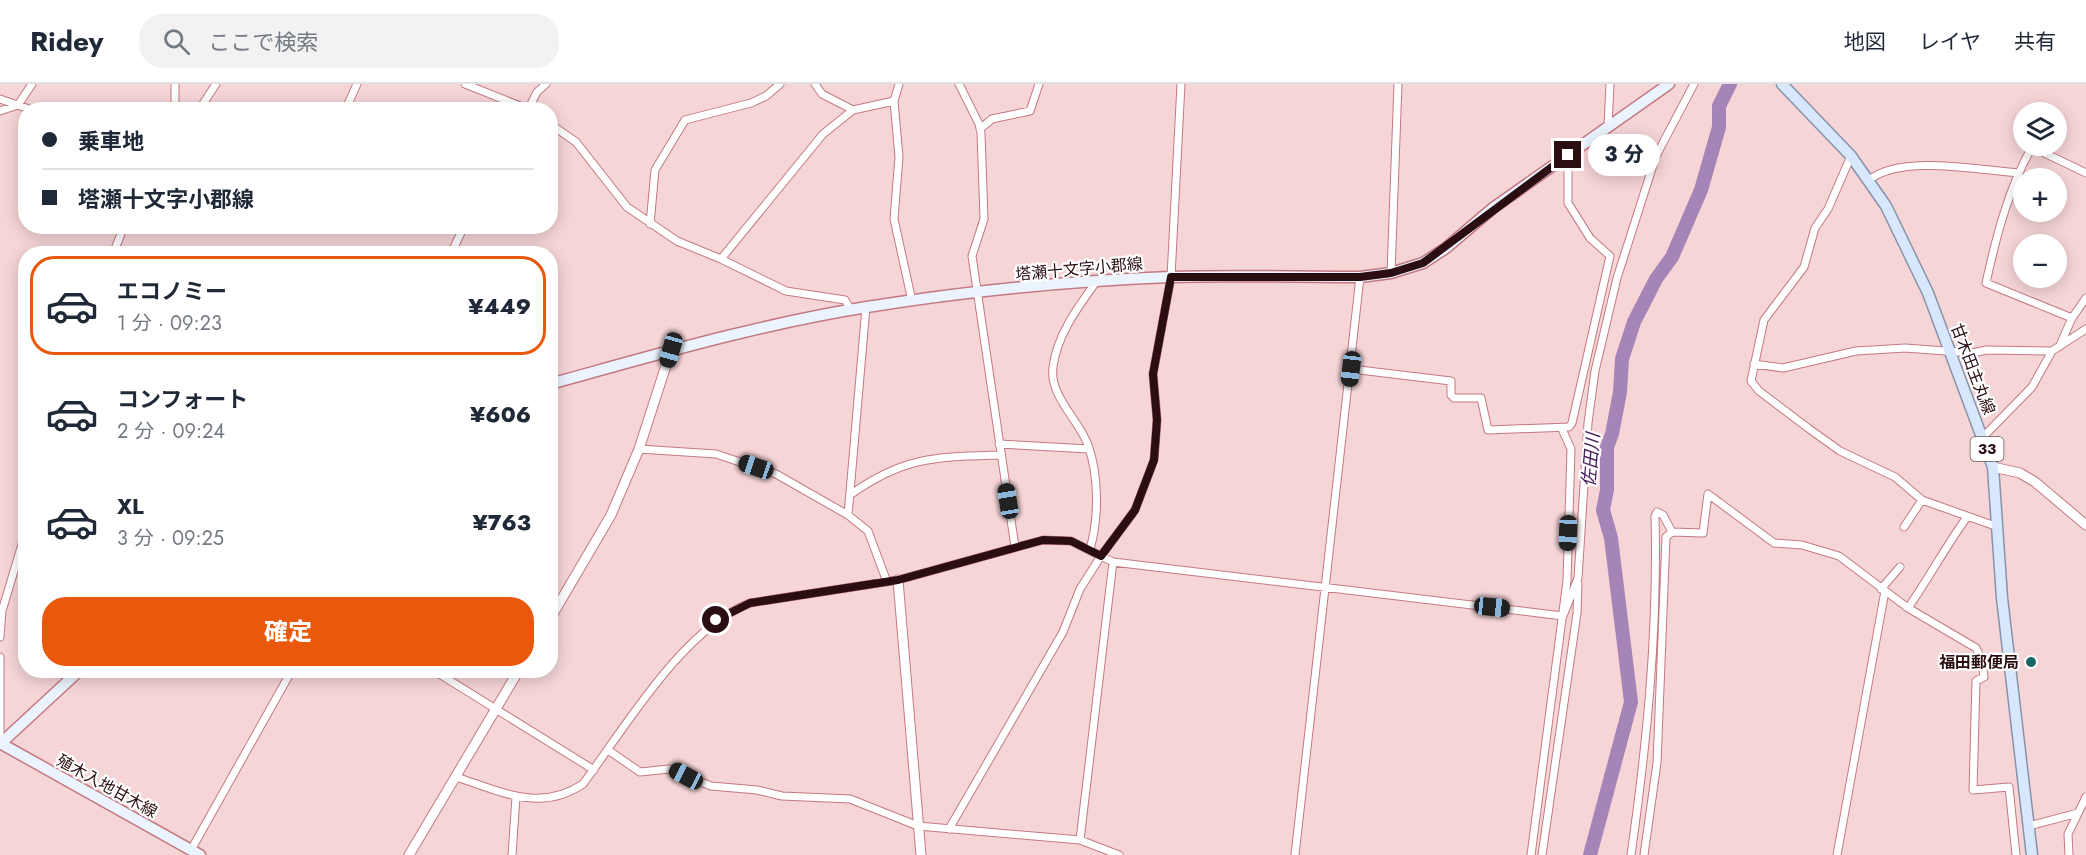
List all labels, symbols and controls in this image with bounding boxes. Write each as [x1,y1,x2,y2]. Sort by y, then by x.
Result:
search box [139,14,559,68]
text: Ridey [30,21,103,62]
icon: search [160,25,193,58]
text: ここで検索 [208,26,318,58]
text: 地図 [1844,27,1886,57]
text: レイヤ [1919,27,1981,57]
text: 共有 [2014,27,2056,57]
map controls [2013,102,2067,288]
button: layers [2013,102,2067,156]
text: 乗車地 [78,125,144,157]
callout: 3 分 [1589,134,1661,176]
text: 3 分 [1605,140,1643,169]
route end [1554,141,1581,168]
button: + [2013,168,2067,222]
text: 塔瀬十文字小郡線 [78,183,254,215]
button: − [2013,234,2067,288]
street label: 塔瀬十文字小郡線 [1014,252,1144,286]
text: エコノミー [117,275,227,307]
icon: car [45,279,99,333]
text: ¥449 [468,290,531,322]
text: 1 分 · 09:23 [117,309,222,338]
street label: 甘木田主丸線 [1945,320,2001,418]
car [657,330,685,370]
car [1340,350,1362,388]
text: コンフォート [117,383,248,415]
icon: car [45,387,99,441]
text: ¥606 [470,398,531,430]
text: 2 分 · 09:24 [117,417,225,446]
water label: 佐田川 [1576,430,1606,488]
road number: 33 [1970,437,2004,461]
car [736,453,776,481]
car [996,482,1020,520]
text: XL [117,490,144,522]
icon: car [45,495,99,549]
text: ¥763 [472,506,531,538]
car [1558,515,1578,551]
text: 3 分 · 09:25 [117,524,224,553]
car [1473,596,1511,618]
button: 確定 [42,597,534,666]
route start [702,606,729,633]
place label: 福田郵便局 [1939,651,2019,674]
marker: 福田郵便局 [2024,655,2038,669]
street label: 殖木入地甘木線 [52,749,162,823]
car [666,760,706,792]

